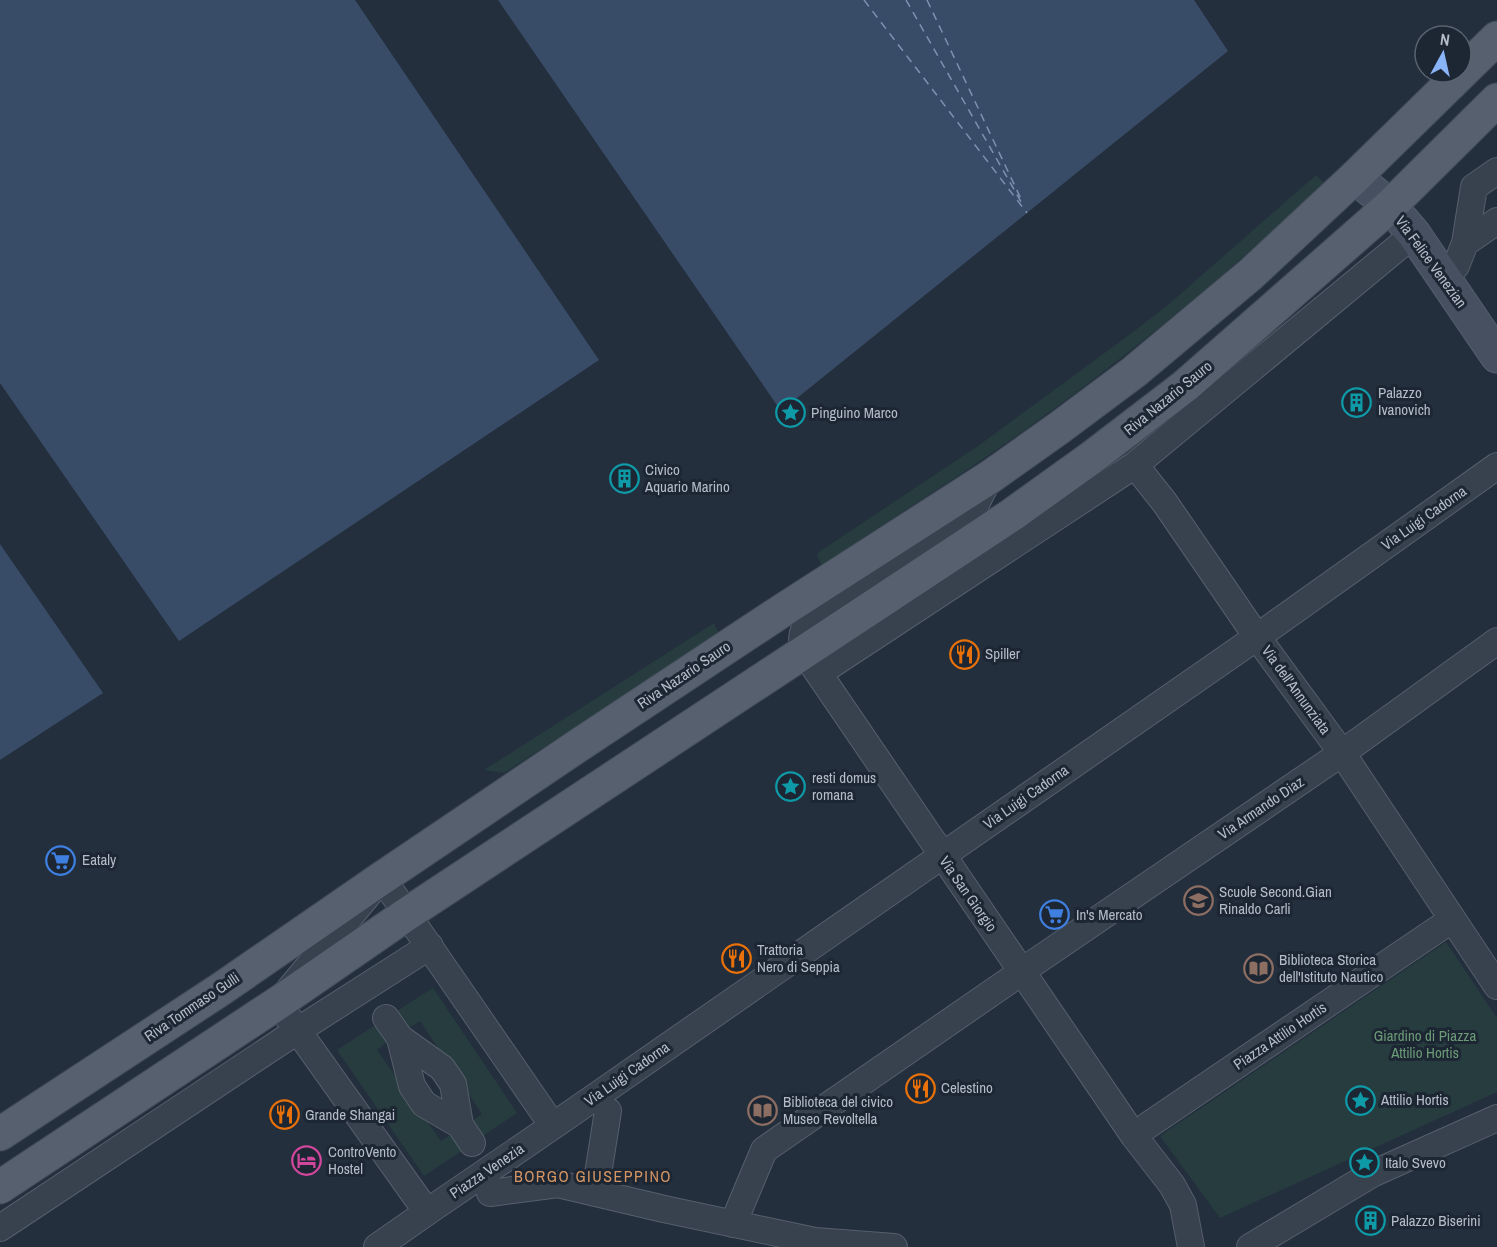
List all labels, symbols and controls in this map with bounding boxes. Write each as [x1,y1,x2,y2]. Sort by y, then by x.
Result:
north arrow [1413,24,1473,84]
text: N [1439,28,1451,51]
street label: Via Felice Venezian [1391,211,1472,312]
street label: Riva Nazario Sauro [1119,355,1216,440]
place label: Palazzo Ivanovich [1378,382,1431,420]
building icon: Palazzo Ivanovich [1341,386,1373,418]
place icon: Pinguino Marco [774,397,806,429]
place label: Pinguino Marco [811,402,898,423]
place label: Civico Aquario Marino [644,459,730,497]
building icon: Civico Aquario Marino [608,463,640,495]
street label: Via Luigi Cadorna [1377,480,1471,555]
street label: Riva Nazario Sauro [633,636,734,713]
restaurant icon: Spiller [948,638,980,670]
street label: Via dell'Annunziata [1257,641,1336,739]
place label: Spiller [985,643,1020,664]
street label: Via Luigi Cadorna [979,759,1073,834]
place label: resti domus romana [812,767,876,805]
place icon: resti domus romana [775,771,807,803]
street label: Via Armando Diaz [1214,771,1308,844]
supermarket icon: Eataly [45,844,77,876]
place label: Eataly [82,849,117,870]
street label: Via San Giorgio [935,852,1002,936]
place label: Scuole Second.Gian Rinaldo Carli [1219,881,1332,919]
school or university icon: Scuole Second.Gian Rinaldo Carli [1182,885,1214,917]
supermarket icon: In's Mercato [1039,899,1071,931]
place label: In's Mercato [1076,904,1143,925]
place label: Trattoria Nero di Seppia [757,939,840,977]
restaurant icon: Trattoria Nero di Seppia [720,943,752,975]
place label: Biblioteca Storica dell'Istituto Nautico [1279,949,1383,987]
library icon: Biblioteca Storica dell'Istituto Nautico [1242,953,1274,985]
street label: Riva Tommaso Gulli [140,967,243,1046]
street label: Piazza Attilio Hortis [1229,997,1330,1074]
park label: Giardino di Piazza Attilio Hortis [1374,1025,1476,1063]
street label: Via Luigi Cadorna [580,1036,674,1111]
restaurant icon: Celestino [904,1072,936,1104]
place label: Celestino [941,1077,993,1098]
place icon: Attilio Hortis [1344,1084,1376,1116]
place label: Attilio Hortis [1380,1089,1449,1110]
place label: Biblioteca del civico Museo Revoltella [783,1091,893,1129]
library icon: Biblioteca del civico Museo Revoltella [746,1095,778,1127]
restaurant icon: Grande Shangai [268,1099,300,1131]
place label: Grande Shangai [305,1104,395,1125]
street label: Piazza Venezia [445,1138,528,1203]
place label: ControVento Hostel [328,1141,397,1179]
hotel icon: ControVento Hostel [291,1145,323,1177]
place icon: Italo Svevo [1348,1147,1380,1179]
place label: Italo Svevo [1385,1152,1446,1173]
district label: BORGO GIUSEPPINO [514,1165,672,1187]
building icon: Palazzo Biserini [1354,1205,1386,1237]
place label: Palazzo Biserini [1391,1210,1481,1231]

